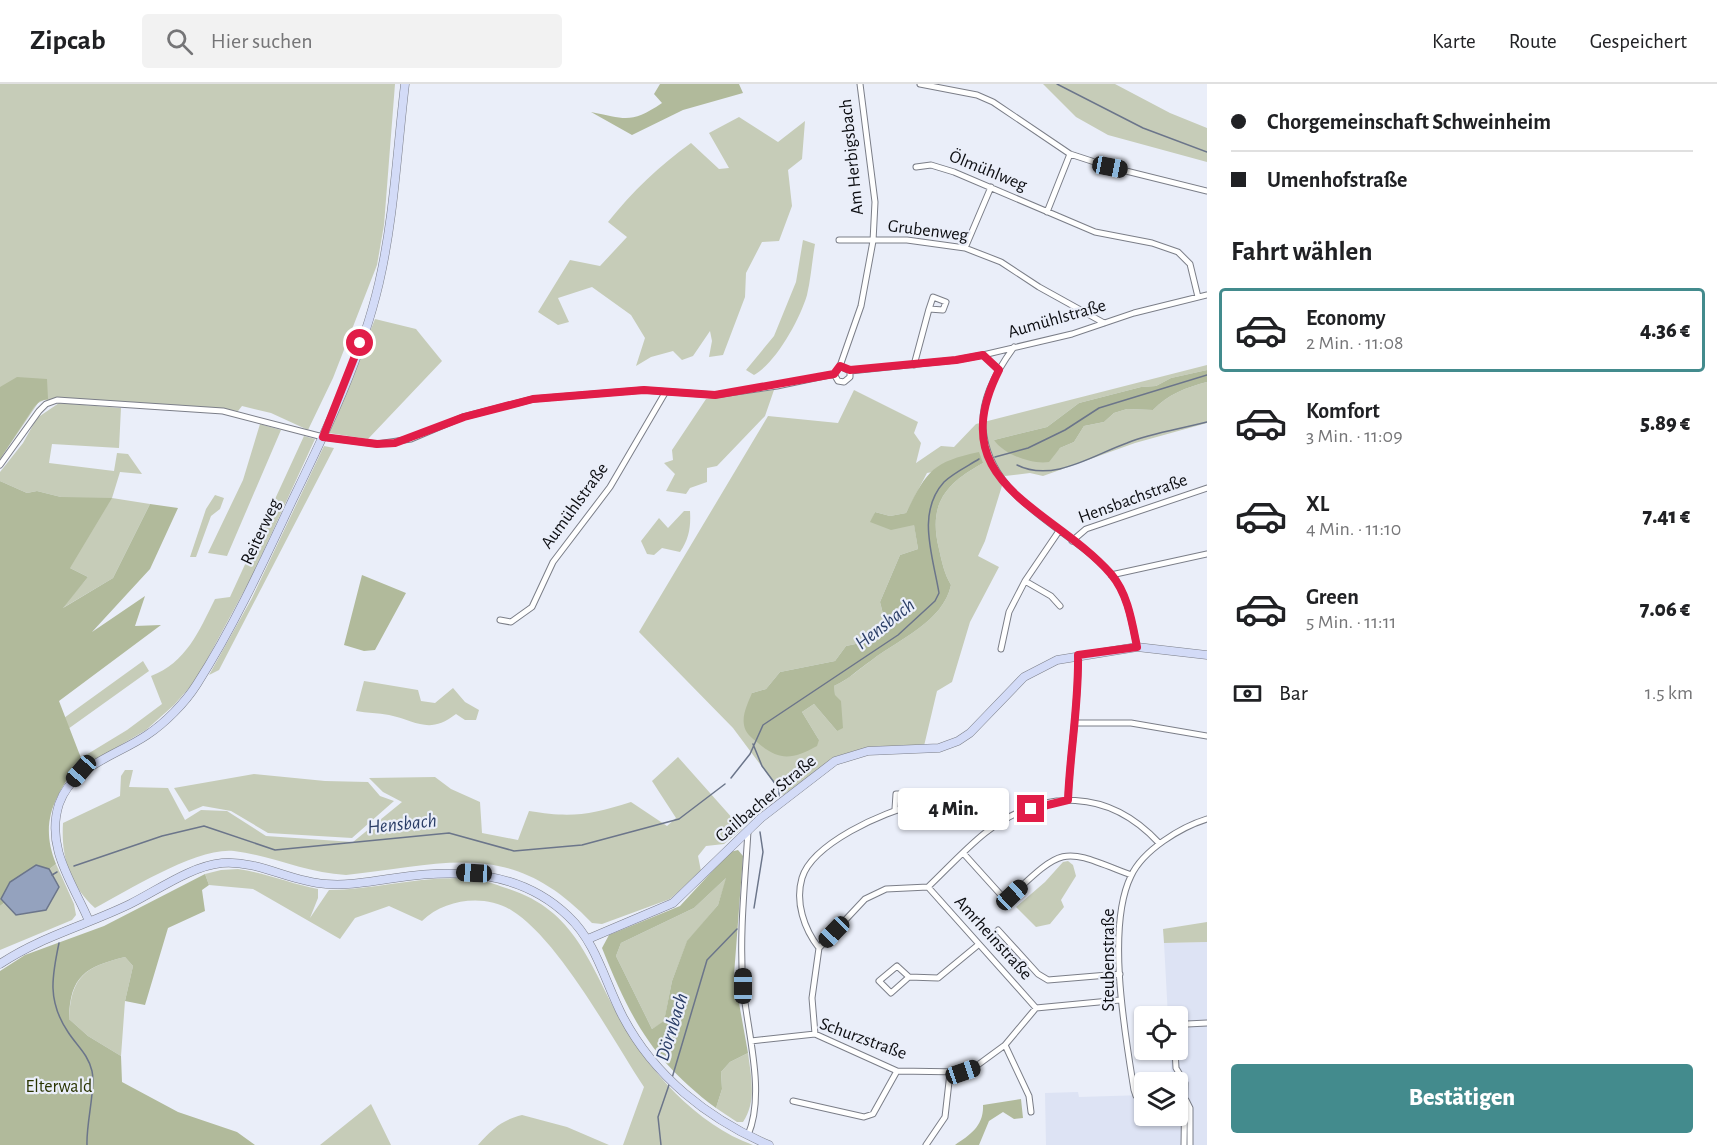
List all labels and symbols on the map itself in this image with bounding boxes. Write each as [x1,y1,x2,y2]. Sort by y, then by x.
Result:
street label: Am Herbigsbach [837,98,867,216]
street label: Ölmühlweg [947,145,1030,195]
car [1091,155,1129,179]
street label: Grubenweg [887,217,969,245]
street label: Aumühlstraße [1006,296,1108,342]
route start [346,329,373,356]
street label: Aumühlstraße [538,460,612,552]
street label: Hensbachstraße [1076,471,1190,527]
street label: Reiterweg [238,496,284,568]
water label: Hensbach [851,595,919,653]
car [62,752,100,790]
street label: Gailbacher Straße [712,752,820,846]
callout: 4 Min. [899,788,1010,830]
route end [1017,795,1044,822]
water label: Hensbach [366,810,438,838]
car [456,863,492,883]
car [993,876,1031,914]
street label: Amrheinstraße [951,893,1035,983]
street label: Steubenstraße [1100,909,1118,1011]
car [815,913,853,951]
car [734,968,752,1004]
water label: Dörnbach [652,991,692,1063]
street label: Schurzstraße [817,1015,909,1063]
car [943,1058,983,1086]
park label: Elterwald [26,1078,92,1096]

